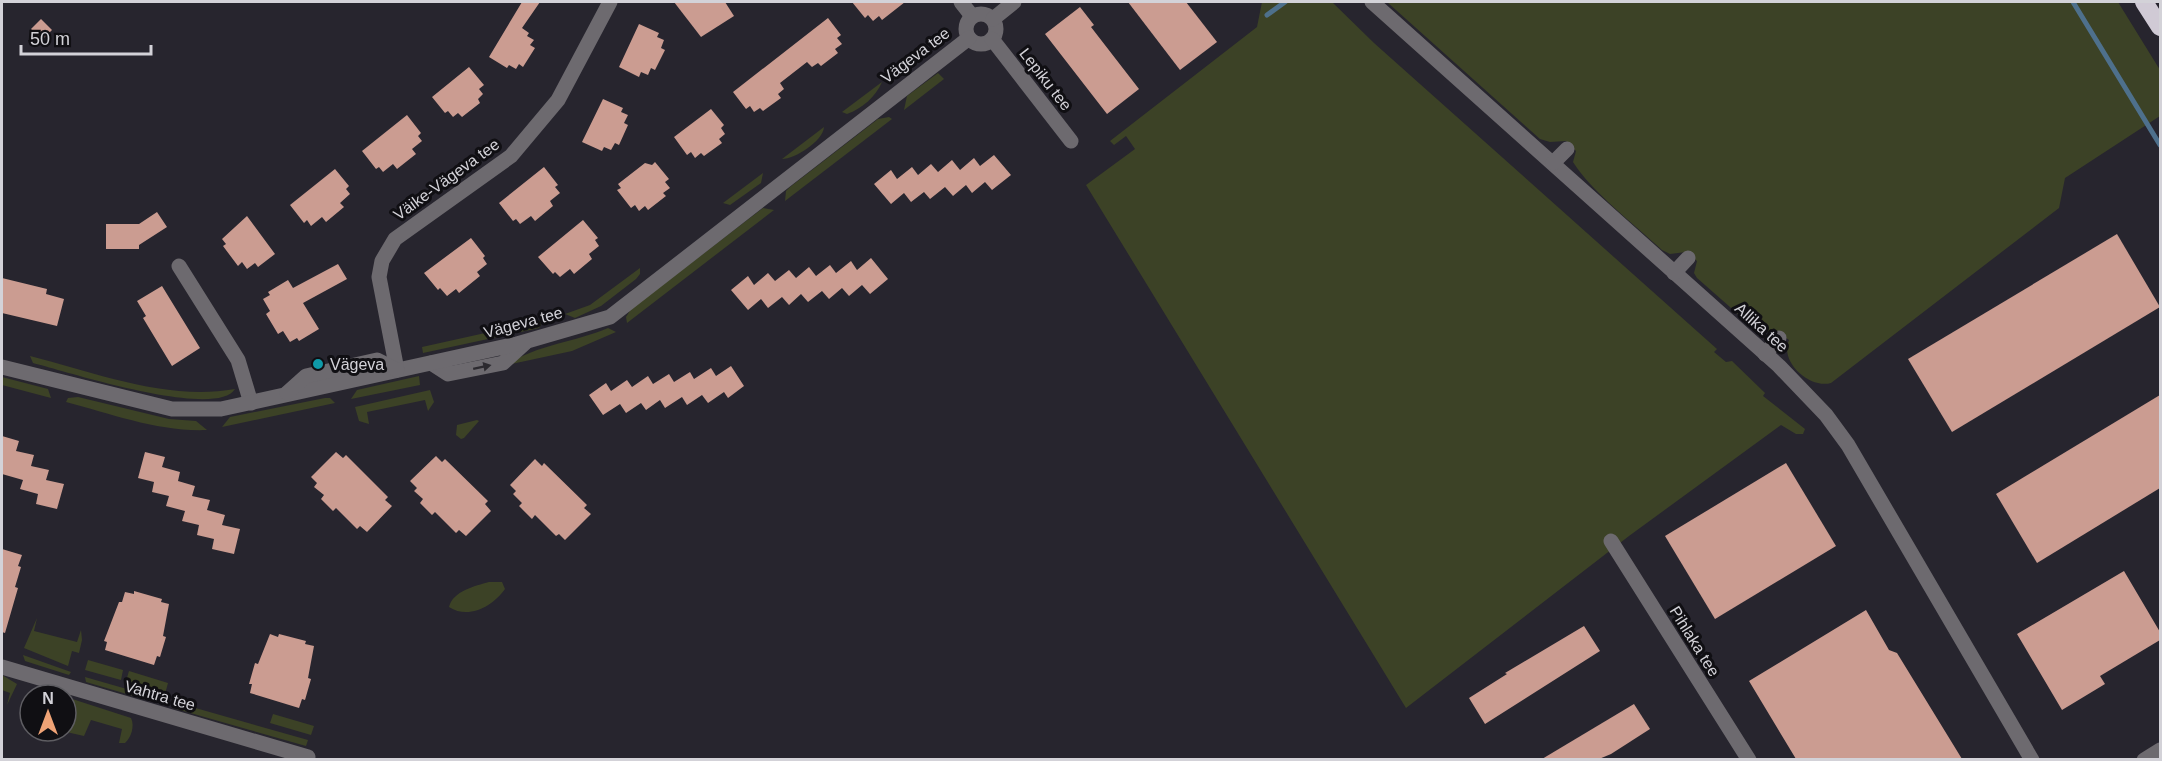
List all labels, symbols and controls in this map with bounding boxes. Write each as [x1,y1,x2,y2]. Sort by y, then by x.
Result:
scale bar [21,18,152,56]
street label: Vägeva tee [878,24,953,87]
text: 50 m [30,29,70,49]
street label: Lepiku tee [1016,45,1075,114]
street label: Väike-Vägeva tee [390,135,502,223]
street label: Allika tee [1732,299,1792,355]
street label: Vägeva tee [482,304,565,341]
place label: Vägeva [330,356,384,373]
marker: Vägeva [311,357,325,371]
one-way arrow [472,362,491,371]
street label: Pihlaka tee [1666,603,1723,679]
street label: Vahtra tee [123,677,197,714]
north arrow [18,683,78,743]
text: N [42,690,54,707]

